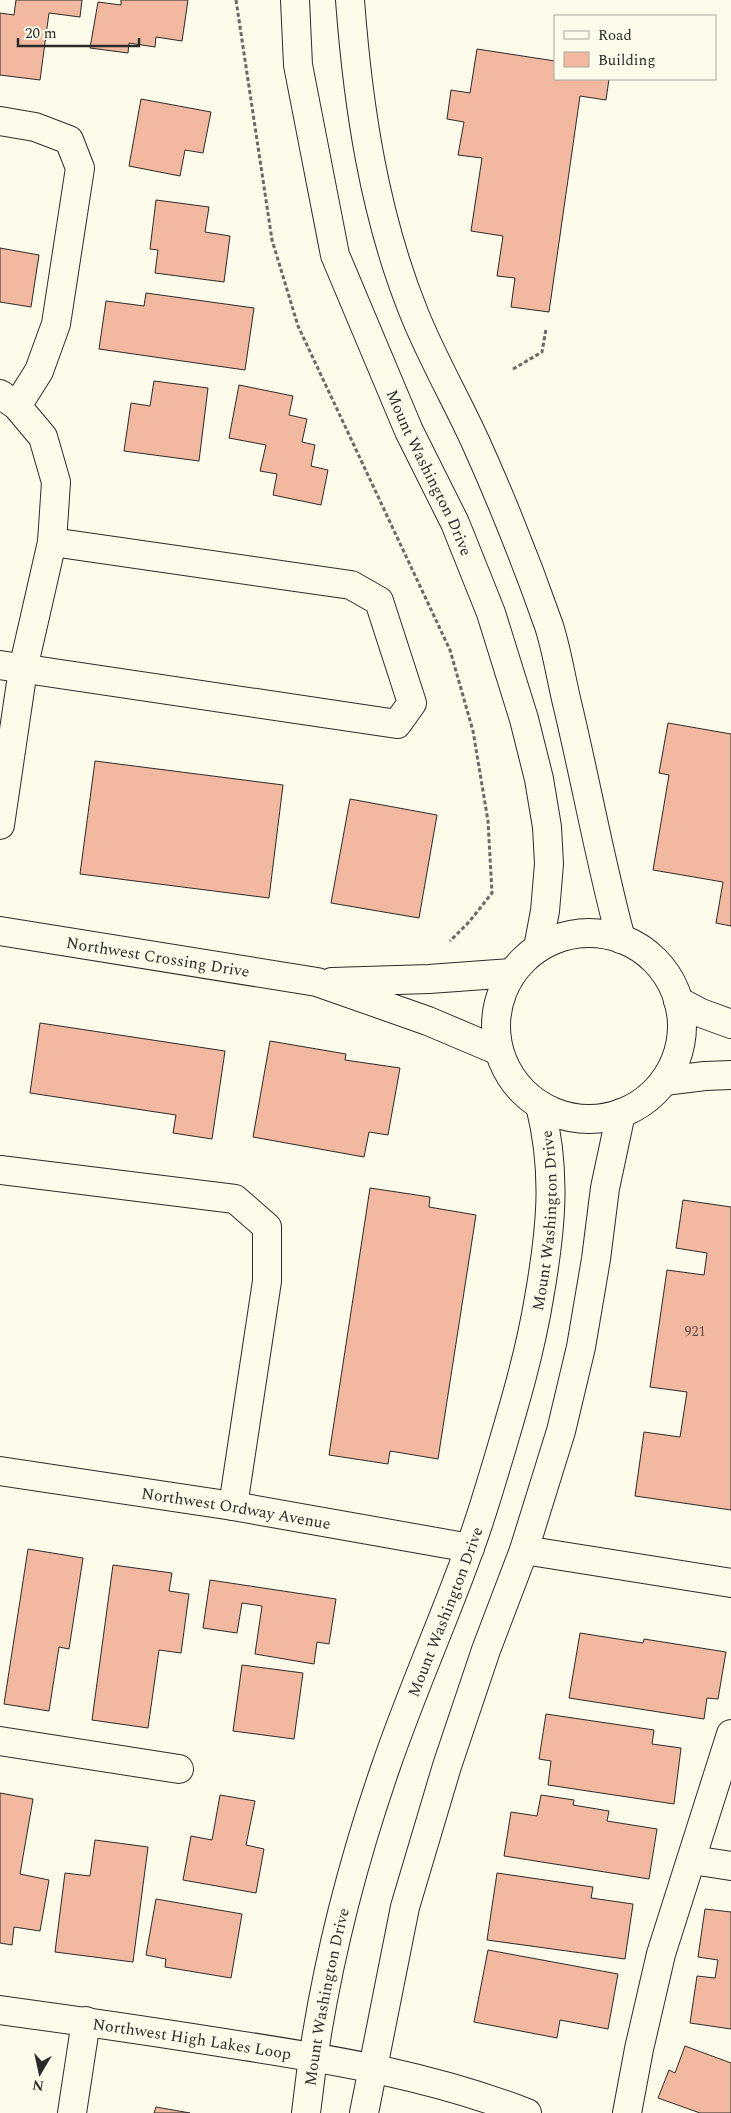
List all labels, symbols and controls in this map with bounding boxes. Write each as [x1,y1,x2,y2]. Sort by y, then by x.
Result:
scale bar [18,15,139,47]
legend [554,15,716,80]
text: 20 m [25,22,57,45]
text: Road [598,24,632,47]
text: Building [598,49,655,72]
street label: Mount Washington Drive [380,386,478,560]
street label: Northwest Crossing Drive [64,931,251,984]
street label: Mount Washington Drive [526,1128,564,1313]
house number: 921 [685,1321,706,1342]
street label: Northwest Ordway Avenue [140,1481,333,1536]
street label: Mount Washington Drive [402,1524,489,1701]
street label: Mount Washington Drive [298,1905,356,2088]
street label: Northwest High Lakes Loop [91,2012,293,2066]
north arrow [15,2048,65,2098]
text: N [31,2074,45,2097]

